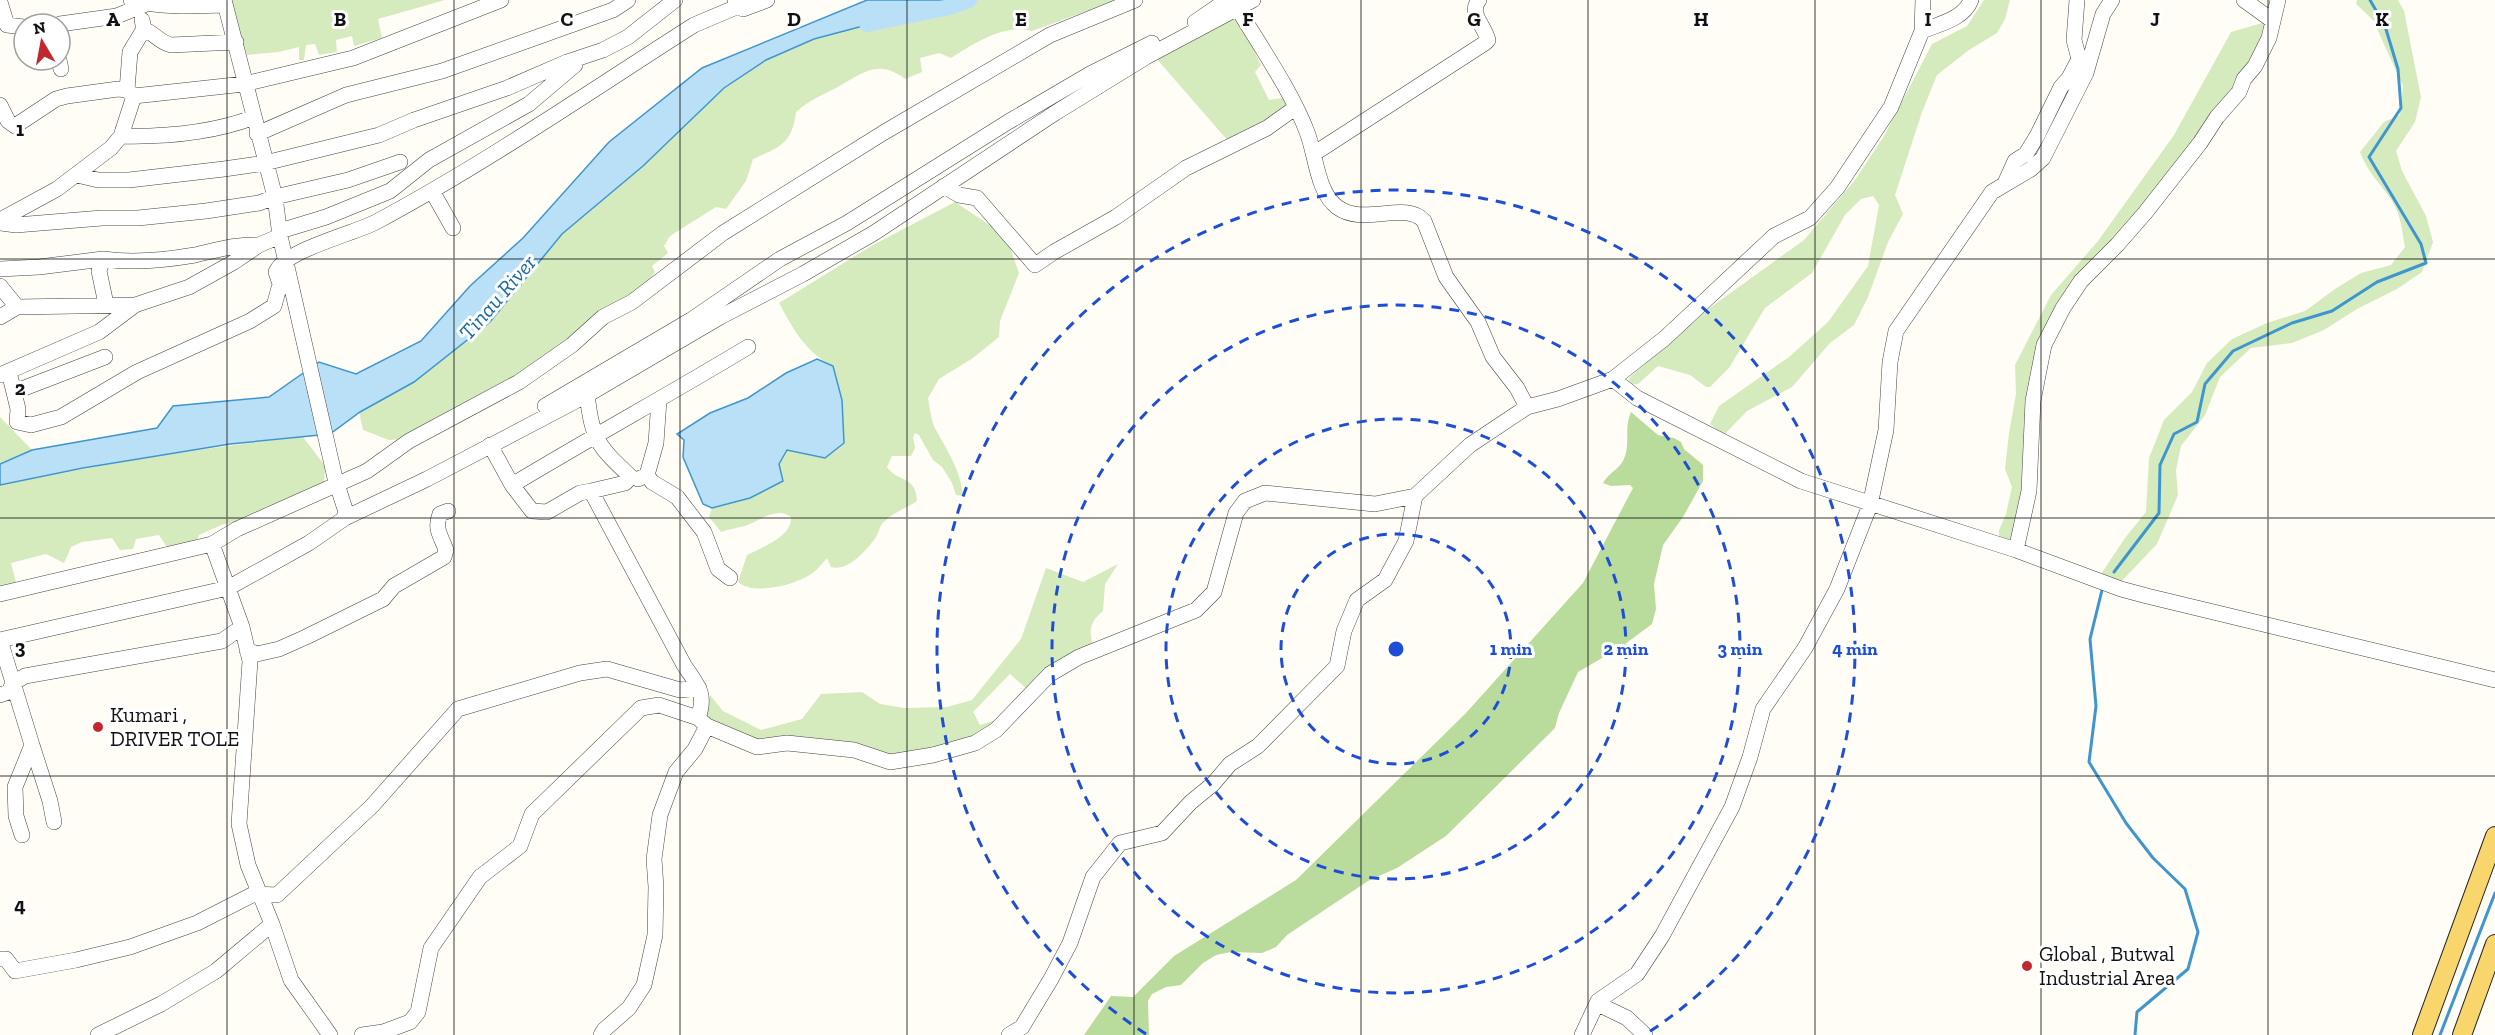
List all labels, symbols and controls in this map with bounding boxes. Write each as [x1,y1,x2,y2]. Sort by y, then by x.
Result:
text: A [106,7,120,31]
text: B [334,7,346,31]
text: C [561,7,574,31]
text: D [787,7,801,31]
text: E [1015,7,1027,31]
text: F [1242,7,1254,31]
text: G [1467,7,1481,31]
text: H [1693,7,1709,31]
text: I [1924,7,1932,31]
text: J [2150,7,2160,31]
text: K [2375,7,2389,31]
north arrow [12,12,72,72]
text: N [32,17,47,38]
text: 1 [16,117,24,141]
water label: Tinau River [453,249,542,345]
text: 2 [15,376,26,400]
text: 3 [15,635,26,659]
text: 1 min [1490,638,1533,660]
text: 2 min [1604,638,1649,660]
text: 3 min [1718,638,1763,660]
text: 4 min [1832,638,1878,660]
centre of rings [1386,639,1406,659]
place label: Kumari , DRIVER TOLE [110,702,239,751]
marker: Kumari , DRIVER TOLE [91,720,105,734]
text: 4 [14,893,26,917]
place label: Global , Butwal Industrial Area [2039,941,2175,990]
marker: Global , Butwal Industrial Area [2020,959,2034,973]

